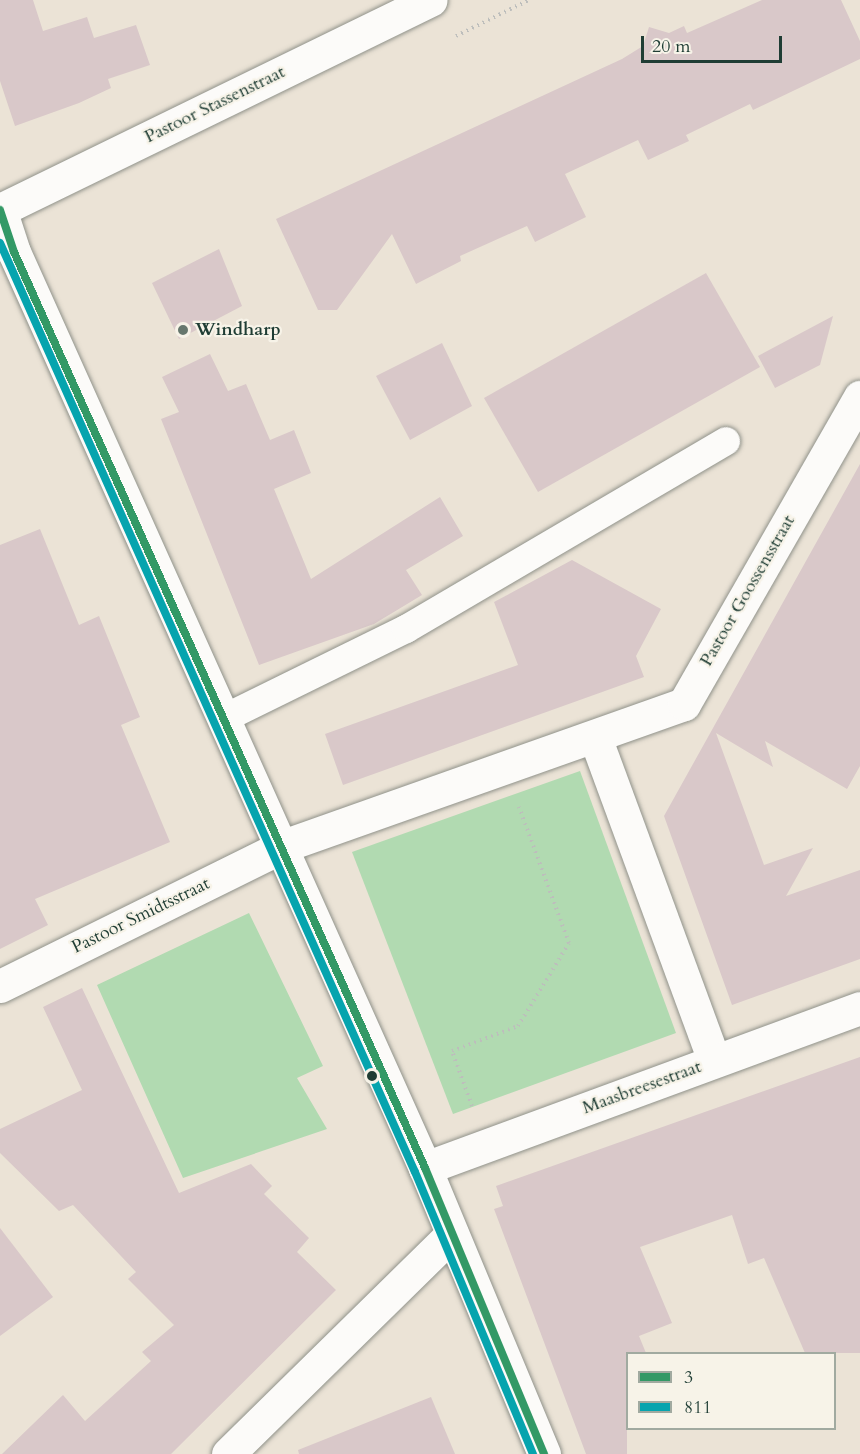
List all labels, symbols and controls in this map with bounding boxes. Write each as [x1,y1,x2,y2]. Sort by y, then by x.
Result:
scale bar [644,24,785,62]
text: 20 m [652,34,691,59]
street label: Pastoor Stassenstraat [141,62,289,148]
place label: Windharp [195,319,281,341]
marker: Windharp [176,323,190,337]
street label: Pastoor Goossensstraat [696,512,800,670]
street label: Pastoor Smidtsstraat [68,873,214,959]
street label: Maasbreesestraat [580,1057,704,1119]
unlabelled marker [366,1070,378,1082]
legend [626,1352,836,1430]
text: 3 [684,1365,693,1390]
text: 811 [684,1395,712,1420]

